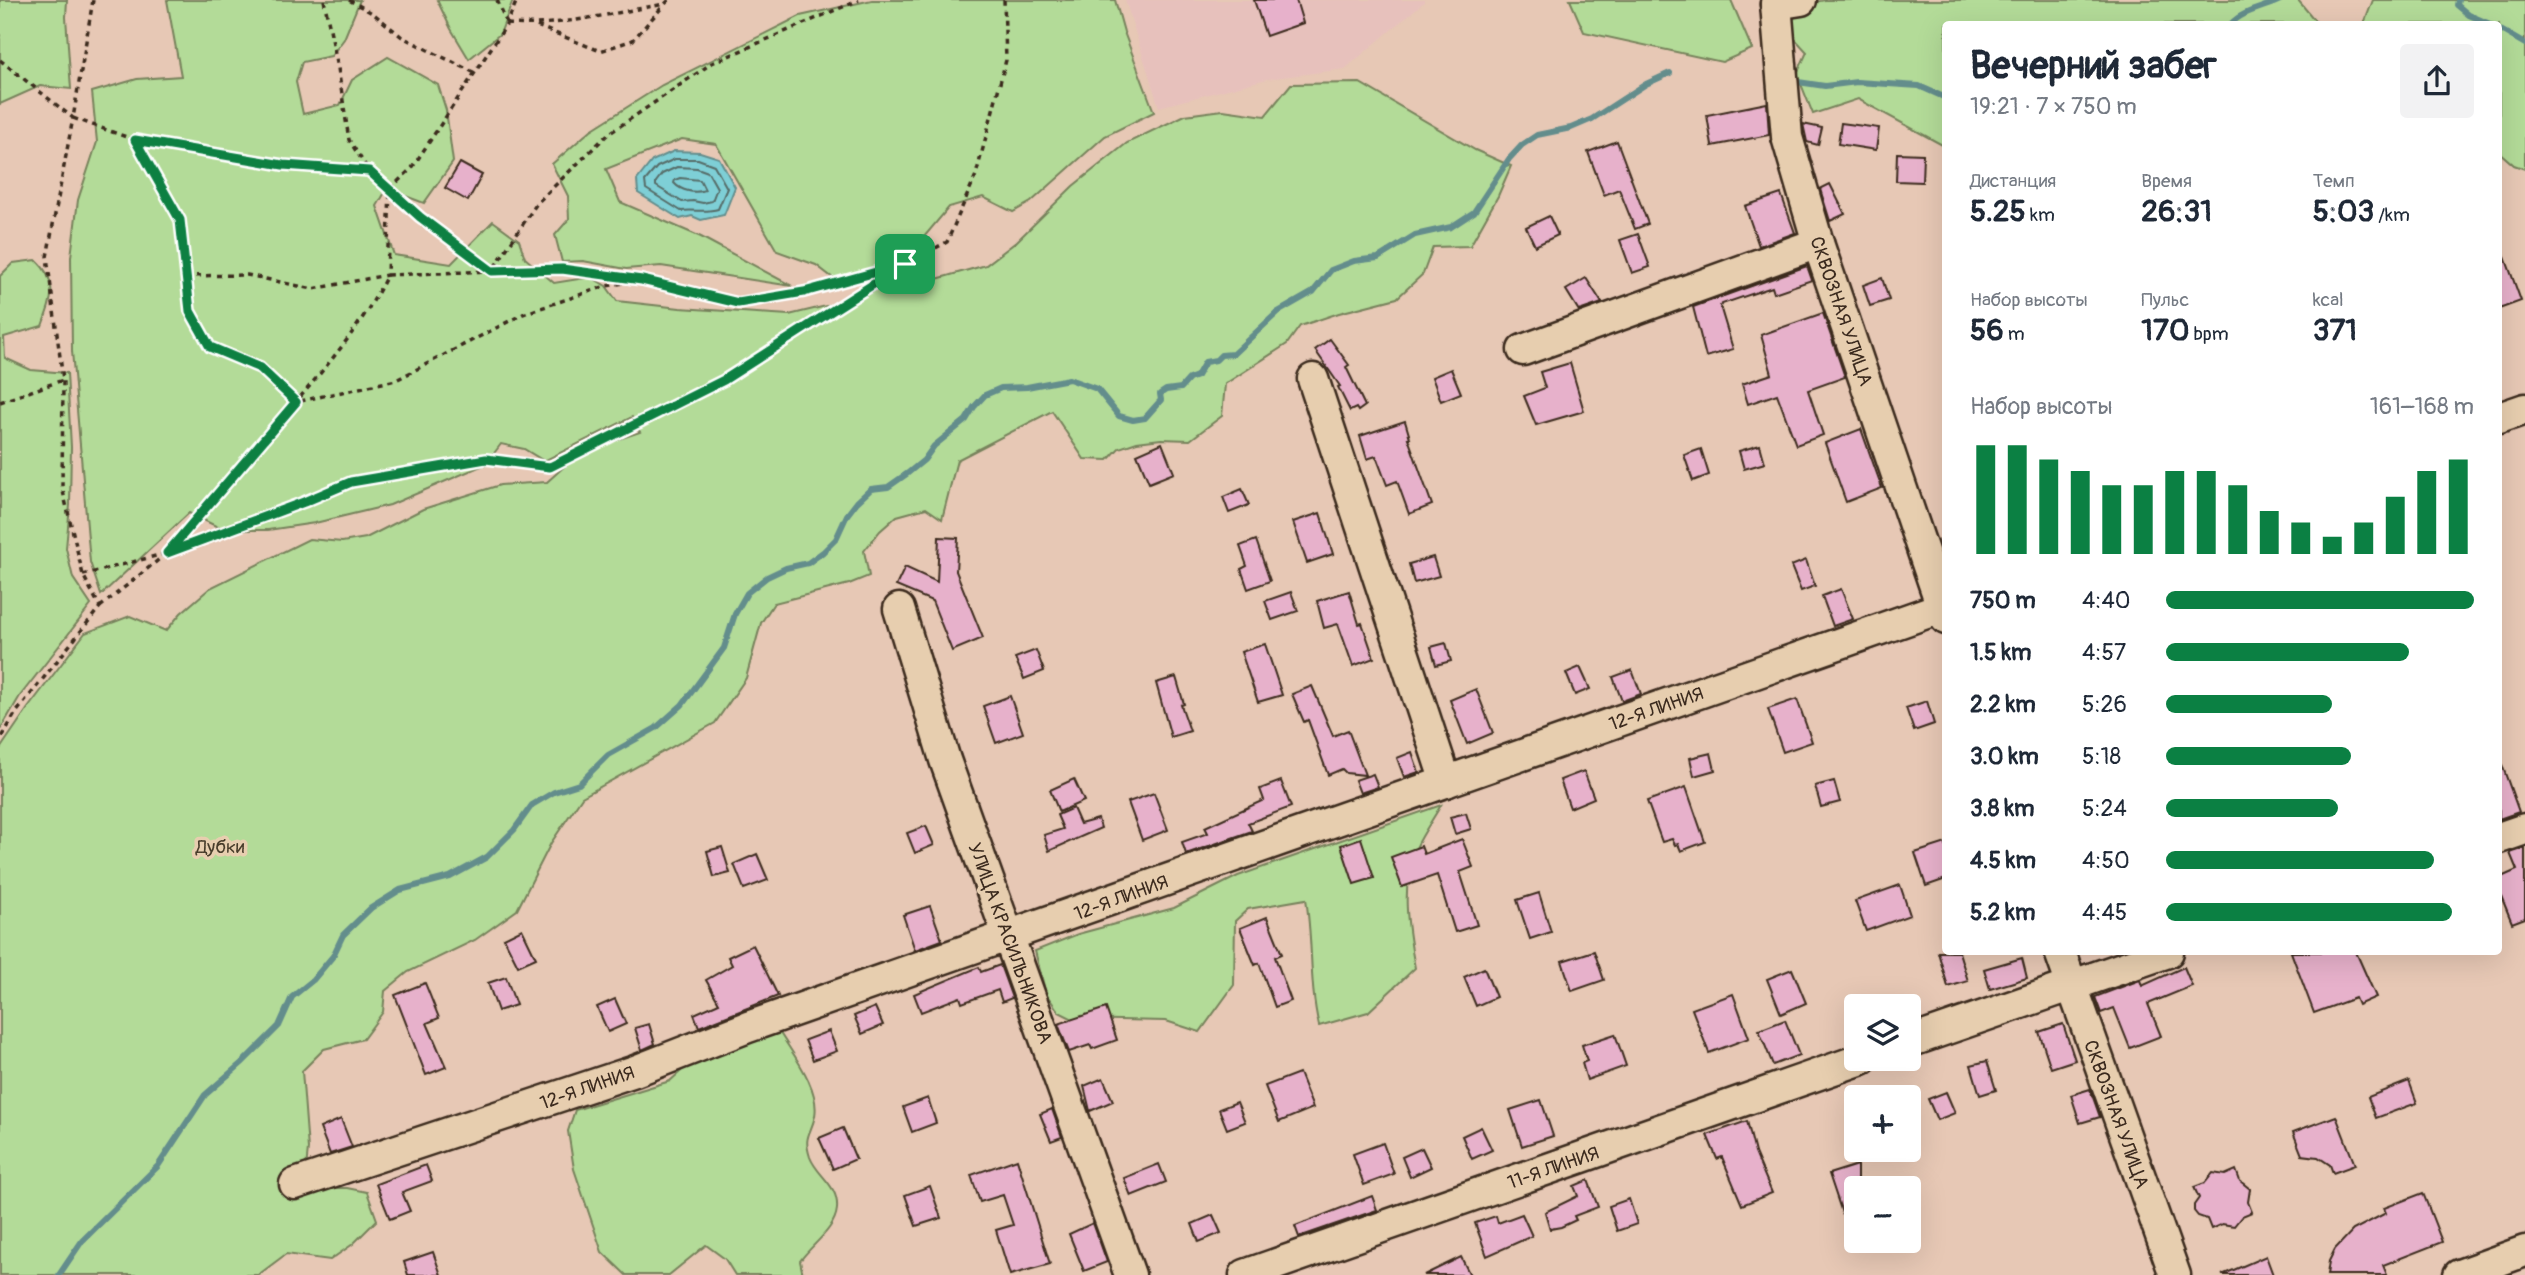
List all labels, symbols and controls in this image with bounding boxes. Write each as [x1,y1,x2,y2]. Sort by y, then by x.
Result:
text: Вечерний забег [1970,42,2217,90]
button: share [2400,44,2474,118]
text: 19:21 · 7 × 750 m [1970,92,2137,121]
text: Дистанция [1970,169,2056,193]
text: Время [2141,169,2192,193]
text: Темп [2313,169,2355,193]
text: 5.25 [1970,193,2026,230]
text: 26:31 [2141,193,2212,230]
text: 5:03 [2313,193,2374,230]
text: km [2026,203,2055,227]
text: /km [2374,203,2410,227]
street label: СКВОЗНАЯ УЛИЦА [1804,233,1878,389]
pin [875,234,935,294]
icon: arrive [886,245,924,283]
text: Набор высоты [1970,288,2088,312]
text: Пульс [2141,288,2189,312]
text: kcal [2313,288,2344,312]
text: 56 [1970,312,2004,349]
text: 170 [2141,312,2189,349]
text: 371 [2313,312,2357,349]
text: m [2004,322,2025,346]
text: bpm [2189,322,2229,346]
text: Набор высоты [1970,392,2112,421]
text: 161–168 m [2370,392,2474,421]
text: 750 m [1970,586,2036,615]
text: 4:40 [2082,586,2131,615]
text: 1.5 km [1970,638,2032,667]
text: 4:57 [2082,638,2126,667]
street label: 12-Я ЛИНИЯ [1606,682,1707,736]
text: 2.2 km [1970,690,2036,719]
text: 5:26 [2082,690,2127,719]
text: 3.0 km [1970,742,2039,771]
text: 5:18 [2082,742,2121,771]
text: 3.8 km [1970,794,2034,823]
text: 5:24 [2082,794,2127,823]
park label: Дубки [195,835,245,859]
street label: УЛИЦА КРАСИЛЬНИКОВА [962,839,1058,1047]
text: 4.5 km [1970,846,2036,875]
text: 4:50 [2082,846,2130,875]
street label: 12-Я ЛИНИЯ [1071,870,1172,926]
text: 5.2 km [1970,898,2035,927]
text: 4:45 [2082,898,2127,927]
map controls [1844,994,1921,1253]
button: layers [1844,994,1921,1071]
street label: СКВОЗНАЯ УЛИЦА [2078,1037,2154,1192]
street label: 12-Я ЛИНИЯ [537,1061,638,1115]
button: + [1844,1085,1921,1162]
street label: 11-Я ЛИНИЯ [1504,1141,1602,1195]
button: − [1844,1176,1921,1253]

